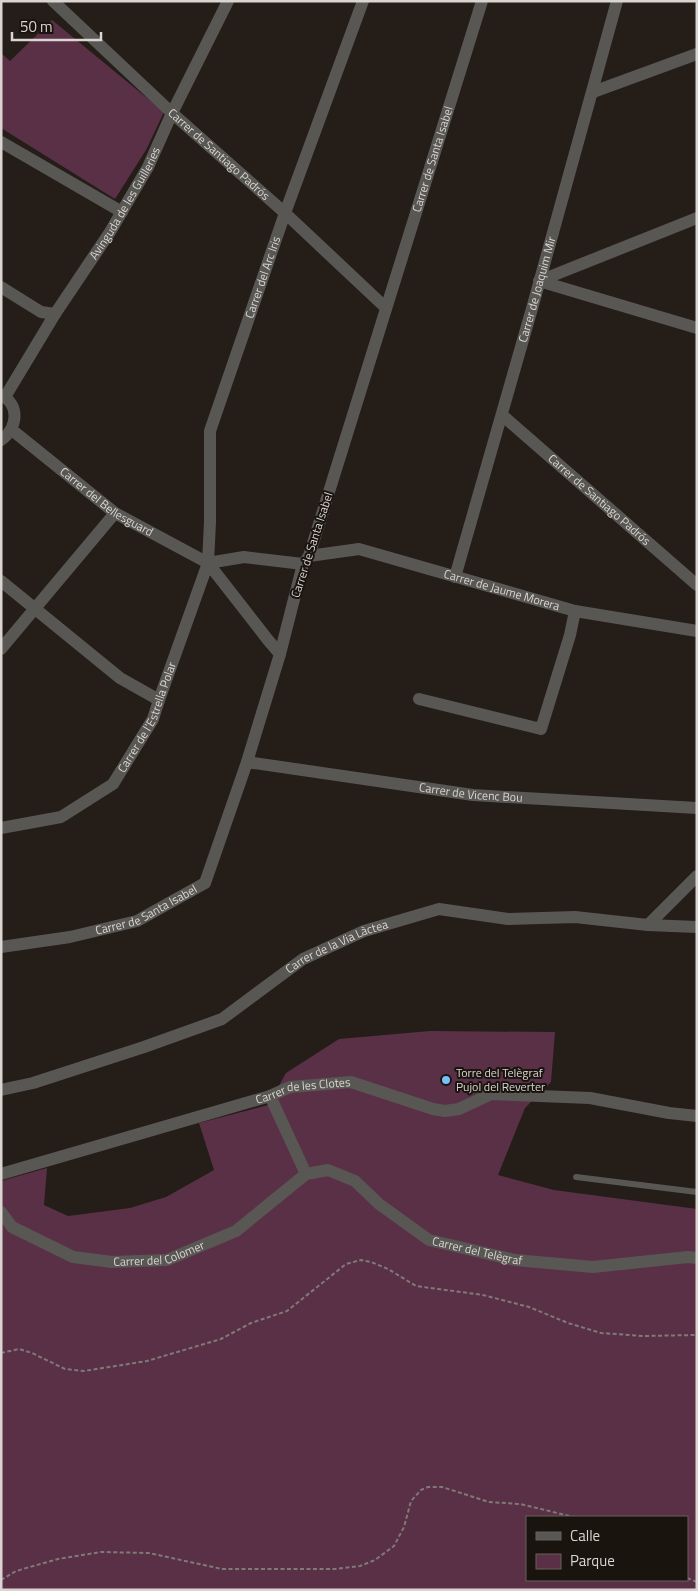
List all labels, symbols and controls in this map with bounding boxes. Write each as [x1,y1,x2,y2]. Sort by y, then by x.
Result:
scale bar [12,10,101,42]
text: 50 m [20,15,53,38]
street label: Carrer de Santiago Padrós [164,104,275,205]
street label: Carrer de Santa Isabel [407,104,458,215]
street label: Avinguda de les Guilleries [84,143,165,263]
street label: Carrer del Arc Iris [239,233,286,321]
street label: Carrer de Joaquim Mir [513,234,561,345]
street label: Carrer de Santiago Padrós [544,449,656,550]
street label: Carrer del Bellesguard [56,462,157,541]
street label: Carrer de Santa Isabel [285,490,338,600]
street label: Carrer de Jaume Morera [442,564,562,615]
street label: Carrer de l'Estrella Polar [112,659,181,776]
street label: Carrer de Vicenc Bou [418,777,523,807]
street label: Carrer de Santa Isabel [93,879,200,940]
street label: Carrer de la Via Làctea [281,914,390,978]
place label: Torre del Telègraf Pujol del Reverter [456,1063,545,1096]
street label: Carrer de les Clotes [253,1072,352,1109]
marker: Torre del Telègraf Pujol del Reverter [440,1074,452,1086]
street label: Carrer del Telègraf [430,1231,523,1270]
street label: Carrer del Colomer [113,1235,207,1271]
legend [526,1516,688,1581]
text: Calle [570,1524,600,1547]
text: Parque [570,1549,615,1572]

